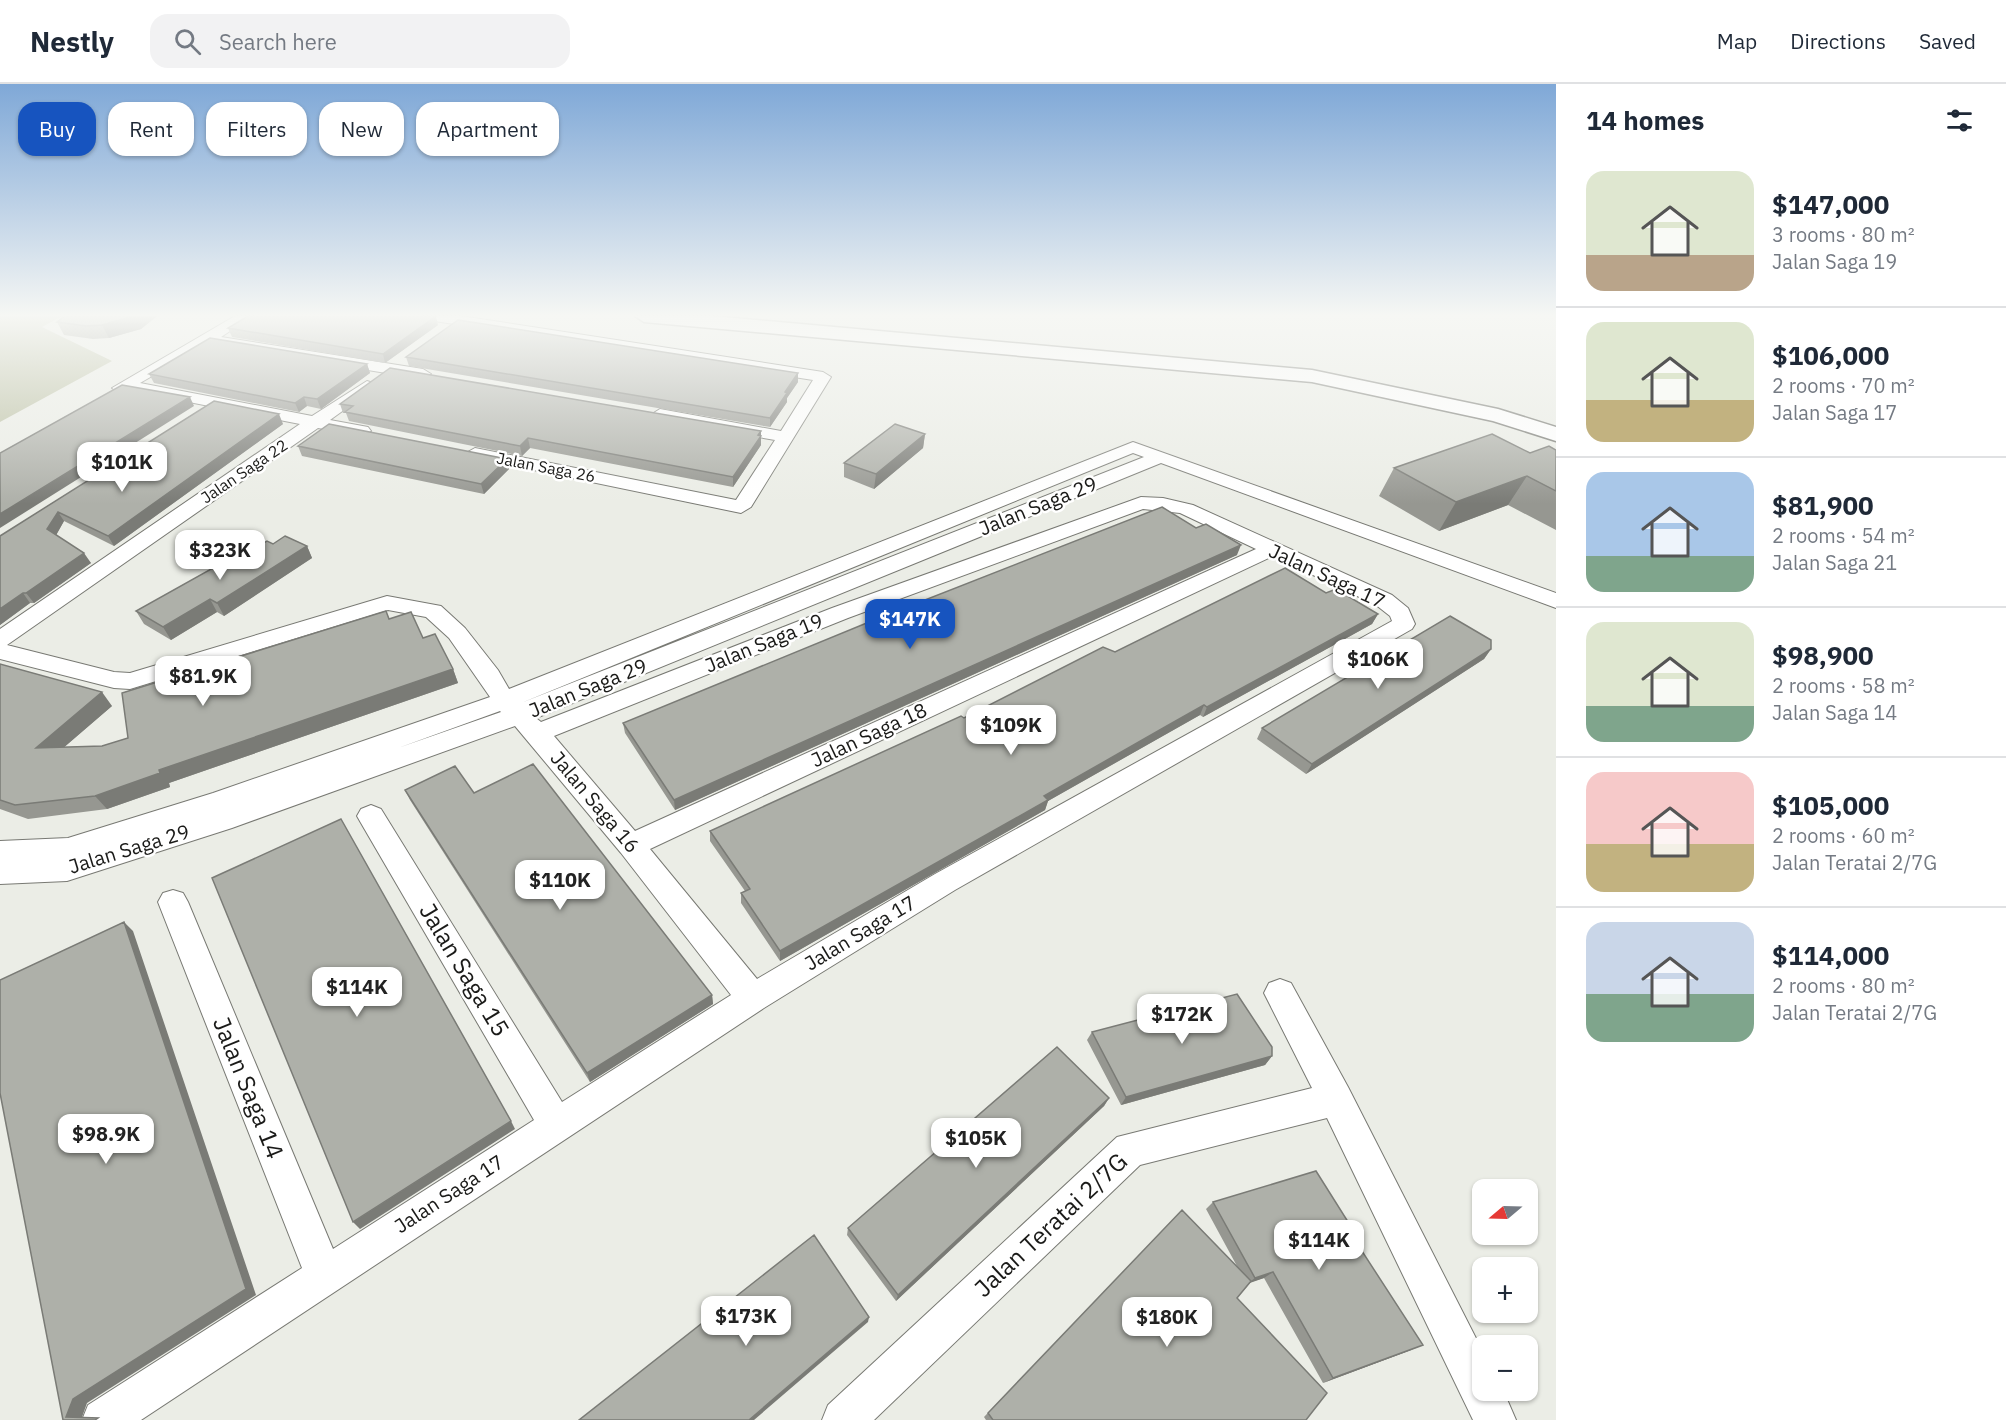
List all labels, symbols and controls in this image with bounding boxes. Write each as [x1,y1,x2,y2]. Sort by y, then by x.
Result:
search box [150,14,570,68]
text: Nestly [30,23,114,60]
icon: search [171,25,204,58]
text: Search here [219,27,337,56]
text: Map [1717,27,1757,55]
text: Directions [1790,27,1886,55]
text: Saved [1919,27,1976,55]
chip: Buy [18,102,96,156]
chip: Rent [108,102,194,156]
chip: Filters [206,102,307,156]
chip: New [319,102,404,156]
chip: Apartment [416,102,559,156]
text: 14 homes [1586,103,1704,137]
icon: filters [1943,104,1976,137]
text: $147,000 [1772,187,1889,221]
icon: home [1634,195,1706,267]
text: 3 rooms · 80 m² [1772,221,1915,248]
text: Jalan Saga 19 [1772,248,1897,275]
text: $106,000 [1772,338,1889,372]
icon: home [1634,346,1706,418]
text: 2 rooms · 70 m² [1772,372,1915,399]
text: Jalan Saga 17 [1772,399,1897,426]
street label: Jalan Saga 22 [197,435,291,507]
pin: $101K [80,442,164,493]
text: $101K [91,448,153,475]
street label: Jalan Saga 26 [495,448,597,486]
street label: Jalan Saga 29 [975,470,1101,542]
text: $81,900 [1772,488,1874,522]
icon: home [1634,496,1706,568]
text: 2 rooms · 54 m² [1772,522,1915,549]
pin: $323K [178,530,262,581]
text: $323K [189,536,251,563]
street label: Jalan Saga 17 [1265,537,1390,614]
text: Jalan Saga 21 [1772,549,1897,576]
pin: $147K [868,599,952,650]
text: $147K [879,605,941,632]
street label: Jalan Saga 19 [701,607,827,679]
text: $98,900 [1772,638,1874,672]
pin: $106K [1336,639,1420,690]
text: $106K [1347,645,1409,672]
icon: home [1634,646,1706,718]
street label: Jalan Saga 29 [525,652,651,724]
pin: $81.9K [154,656,252,707]
text: $81.9K [169,662,237,689]
text: 2 rooms · 58 m² [1772,672,1915,699]
street label: Jalan Saga 18 [806,696,931,773]
text: Jalan Saga 14 [1772,699,1897,726]
pin: $109K [969,705,1053,756]
text: $109K [980,711,1042,738]
street label: Jalan Saga 16 [545,745,646,858]
text: $105,000 [1772,788,1889,822]
icon: home [1634,796,1706,868]
street label: Jalan Saga 29 [65,817,193,880]
text: 2 rooms · 60 m² [1772,822,1915,849]
text: Jalan Teratai 2/7G [1772,849,1937,876]
pin: $110K [518,860,602,911]
text: $110K [529,866,591,893]
street label: Jalan Saga 17 [799,889,920,976]
street label: Jalan Saga 15 [412,897,517,1042]
text: $114,000 [1772,938,1889,972]
icon: home [1634,946,1706,1018]
pin: $114K [315,967,399,1018]
text: 2 rooms · 80 m² [1772,972,1915,999]
text: $114K [326,973,388,1000]
pin: $172K [1140,994,1224,1045]
text: Jalan Teratai 2/7G [1772,999,1937,1026]
text: $172K [1151,1000,1213,1027]
street label: Jalan Saga 14 [206,1012,292,1163]
pin: $98.9K [57,1114,155,1165]
pin: $105K [934,1118,1018,1169]
text: $98.9K [72,1120,140,1147]
text: $105K [945,1124,1007,1151]
street label: Jalan Teratai 2/7G [967,1145,1134,1304]
street label: Jalan Saga 17 [389,1148,509,1239]
north arrow [1472,1179,1538,1245]
map controls [1472,1179,1538,1401]
pin: $114K [1277,1220,1361,1271]
text: $114K [1288,1226,1350,1253]
button: + [1472,1257,1538,1323]
pin: $173K [704,1296,788,1347]
pin: $180K [1125,1297,1209,1348]
text: $173K [715,1302,777,1329]
text: $180K [1136,1303,1198,1330]
button: − [1472,1335,1538,1401]

